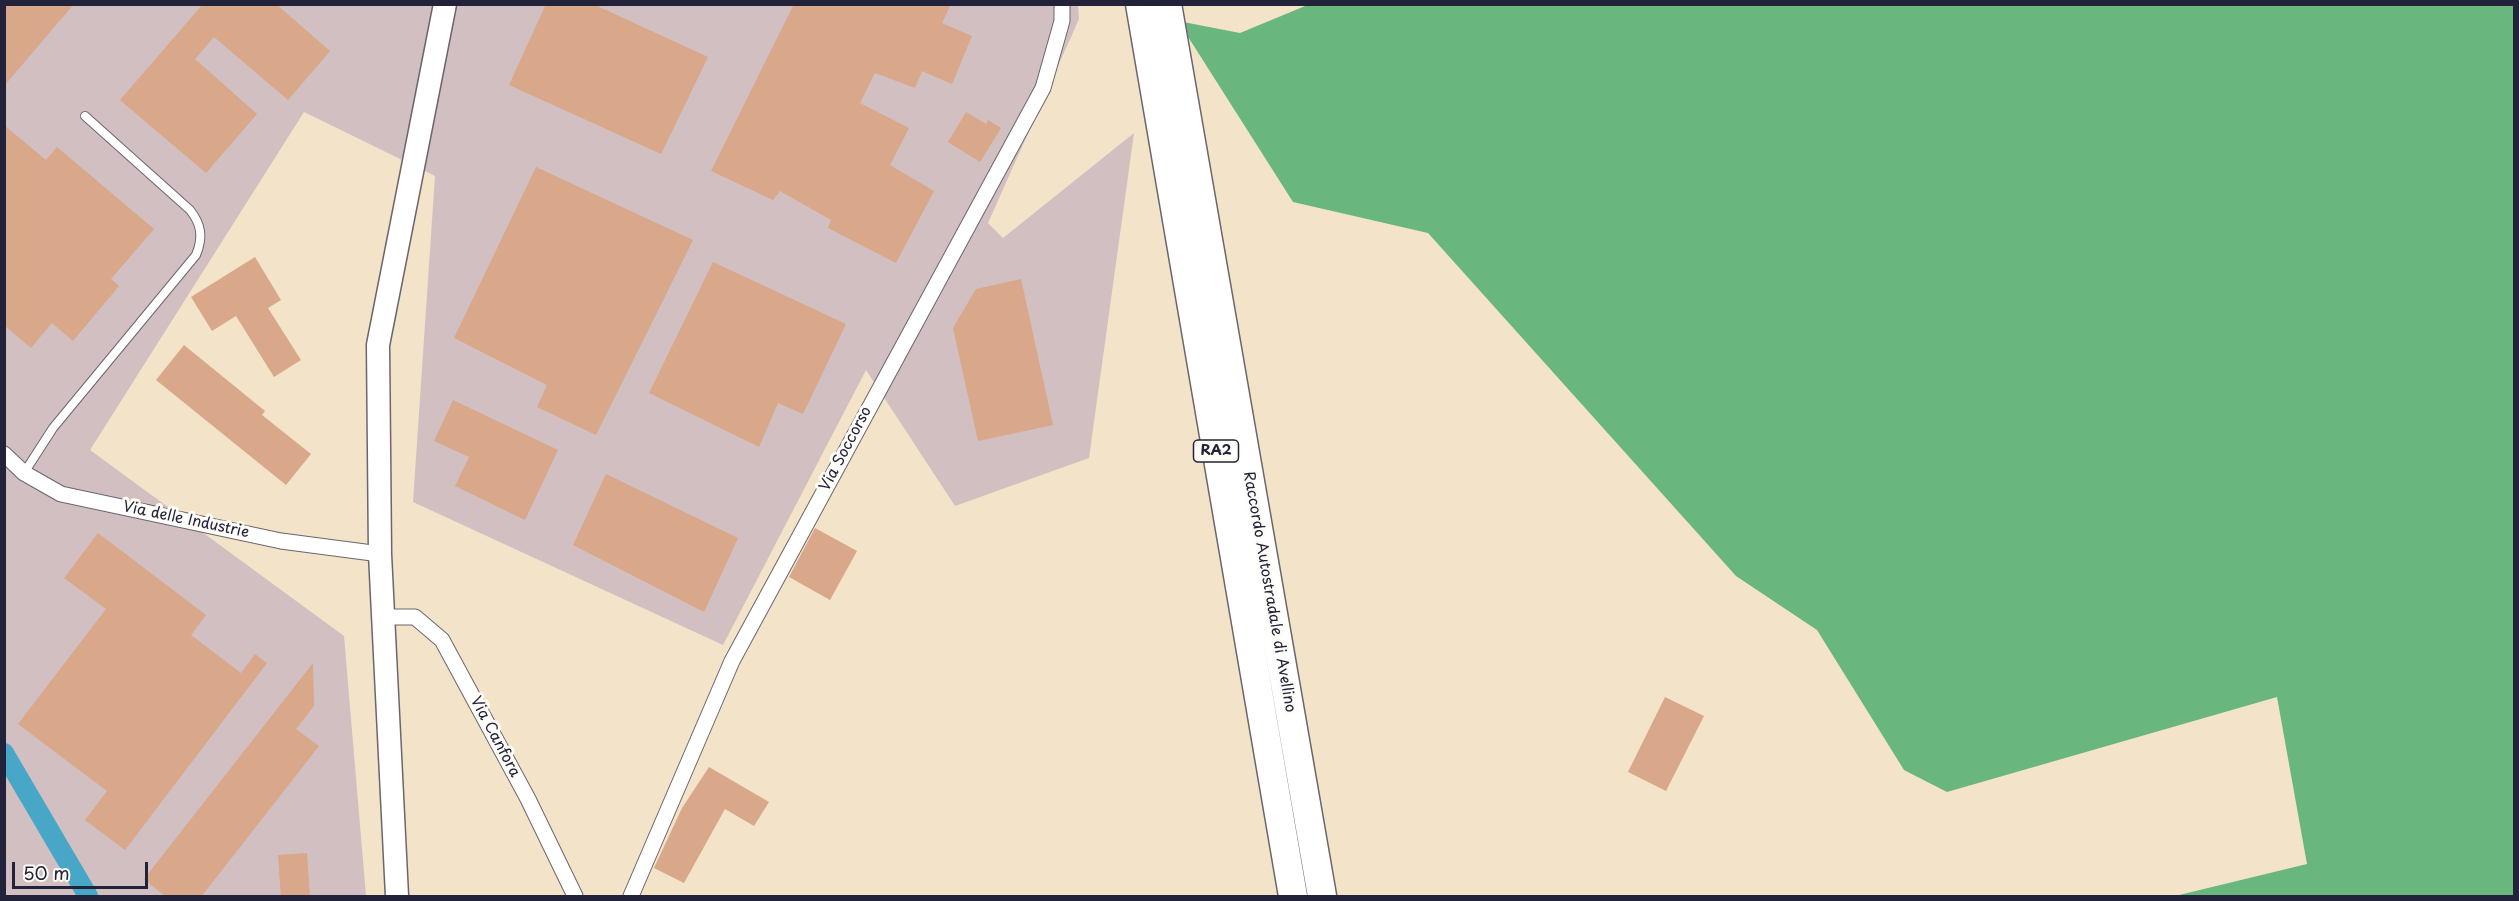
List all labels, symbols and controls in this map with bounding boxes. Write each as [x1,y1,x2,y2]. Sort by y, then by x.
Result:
street label: Via Soccorso [816,404,876,494]
road number: RA2 [1194,440,1238,462]
street label: Raccordo Autostradale di Avellino [1239,470,1299,714]
street label: Via delle Industrie [121,498,251,542]
street label: Via Canfora [466,694,524,780]
scale bar [15,850,152,888]
text: 50 m [23,859,70,886]

